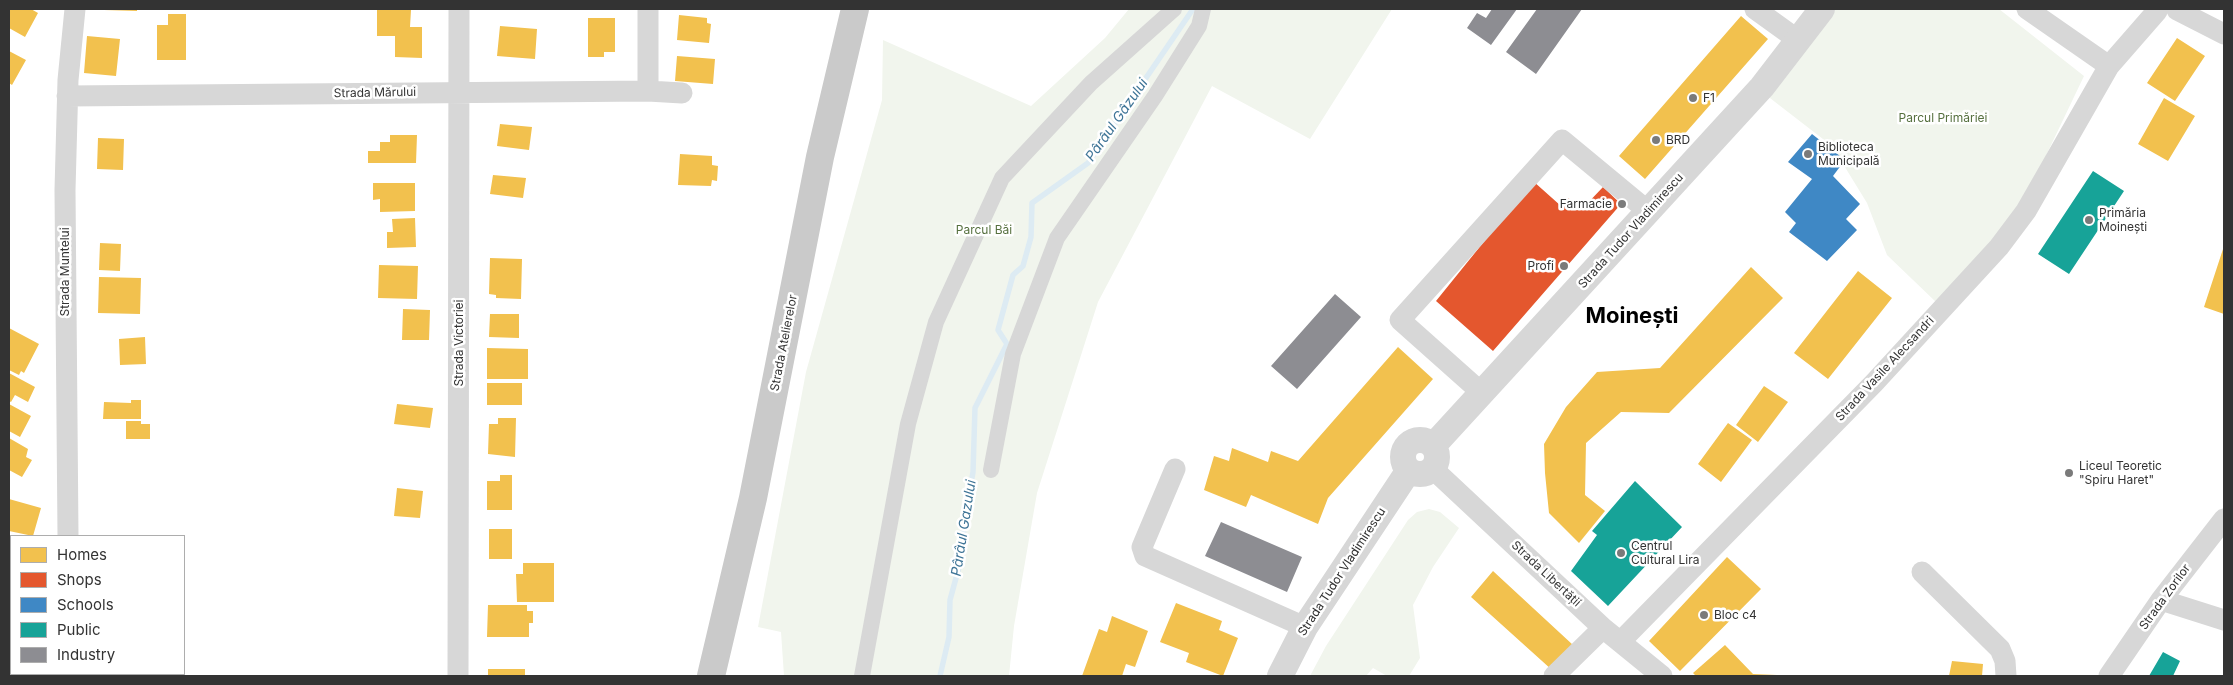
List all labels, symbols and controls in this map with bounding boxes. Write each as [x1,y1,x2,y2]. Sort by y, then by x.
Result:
water label: Pârâul Gâzului [1082,75,1152,165]
street label: Strada Mărului [334,85,416,101]
place label: F1 [1703,91,1715,105]
marker: F1 [1687,92,1699,104]
park label: Parcul Primăriei [1899,111,1987,125]
place label: BRD [1666,133,1690,147]
marker: BRD [1650,134,1662,146]
place label: Biblioteca Municipală [1818,140,1880,168]
marker: Biblioteca Municipală [1802,148,1814,160]
street label: Strada Tudor Vladimirescu [1575,170,1687,292]
place label: Farmacie [1560,197,1612,211]
marker: Farmacie [1616,198,1628,210]
place label: Primăria Moinești [2099,206,2147,234]
marker: Primăria Moinești [2083,214,2095,226]
park label: Parcul Băi [956,223,1012,237]
street label: Strada Muntelui [58,227,72,317]
place label: Profi [1527,259,1554,273]
marker: Profi [1558,260,1570,272]
street label: Strada Atelierelor [768,294,800,392]
street label: Strada Victoriei [452,300,466,386]
district label: Moinești [1585,303,1679,329]
street label: Strada Vasile Alecsandri [1833,314,1937,424]
place label: Liceul Teoretic "Spiru Haret" [2079,459,2162,487]
marker: Liceul Teoretic "Spiru Haret" [2063,467,2075,479]
water label: Pârâul Gazului [948,479,980,577]
street label: Strada Tudor Vladimirescu [1295,505,1389,639]
legend [10,535,185,675]
street label: Strada Libertății [1508,538,1584,610]
place label: Centrul Cultural Lira [1631,539,1699,567]
text: Homes [57,545,107,564]
marker: Centrul Cultural Lira [1615,547,1627,559]
street label: Strada Zorilor [2136,561,2194,633]
text: Shops [57,570,102,589]
text: Schools [57,595,114,614]
place label: Bloc c4 [1714,608,1757,622]
marker: Bloc c4 [1698,609,1710,621]
text: Public [57,620,100,639]
text: Industry [57,645,115,664]

